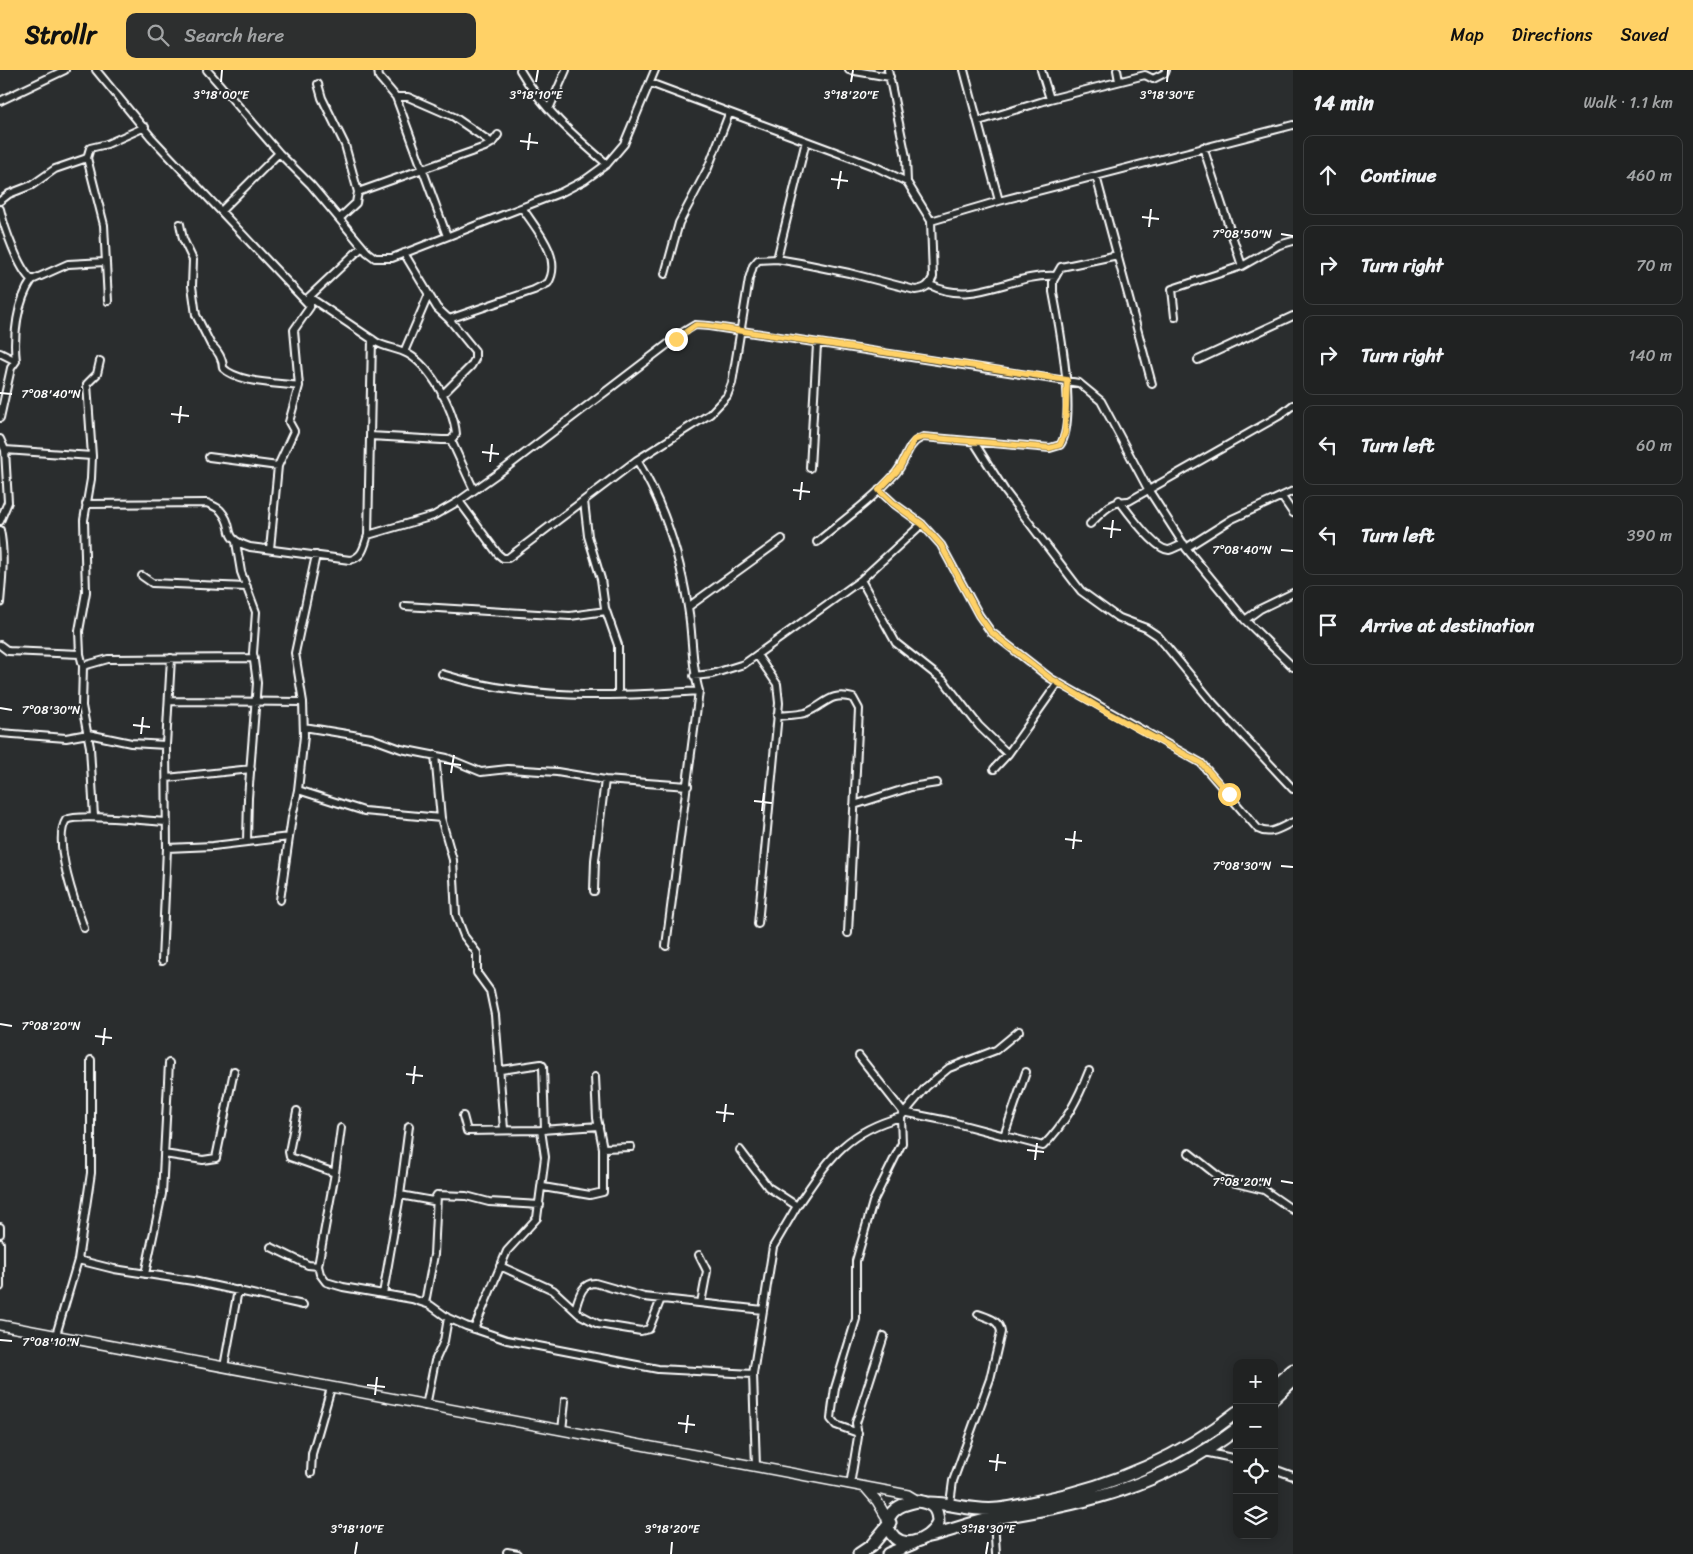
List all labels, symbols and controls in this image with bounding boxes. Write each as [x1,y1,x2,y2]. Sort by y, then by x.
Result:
search box [126,13,476,58]
text: Strollr [25,14,96,56]
text: Search here [184,19,284,52]
text: Map [1451,19,1484,51]
text: Directions [1512,19,1593,51]
text: Saved [1621,19,1668,51]
icon: search [144,21,172,49]
text: 3°18'00"E [193,84,250,106]
text: 3°18'10"E [510,84,564,106]
text: 3°18'20"E [824,84,880,106]
text: 3°18'30"E [1140,84,1196,106]
text: 14 min [1313,84,1374,122]
text: Walk · 1.1 km [1583,88,1673,117]
text: Continue [1361,159,1437,192]
icon: ahead [1314,161,1342,189]
text: 460 m [1626,161,1672,190]
text: 7°08'50"N [1212,223,1272,245]
text: Turn right [1361,249,1443,282]
icon: right [1314,251,1342,279]
text: 70 m [1636,251,1672,280]
route end [665,328,688,351]
text: Turn right [1361,339,1443,372]
icon: right [1314,341,1342,369]
text: 140 m [1629,341,1672,370]
text: 7°08'40"N [21,383,82,405]
text: Turn left [1361,429,1434,462]
icon: left [1314,431,1342,459]
text: 60 m [1636,431,1672,460]
text: Turn left [1361,519,1434,552]
icon: left [1314,521,1342,549]
text: 390 m [1627,521,1672,550]
text: 7°08'40"N [1212,539,1273,561]
text: Arrive at destination [1361,609,1534,642]
icon: arrive [1314,611,1342,639]
text: 7°08'30"N [22,699,81,721]
route start [1218,783,1241,806]
text: 7°08'30"N [1213,855,1272,877]
text: 7°08'20"N [21,1015,81,1037]
text: 7°08'20"N [1212,1171,1272,1193]
text: 7°08'10"N [22,1331,80,1353]
map controls [1233,1359,1278,1539]
button: + [1233,1359,1278,1404]
button: − [1233,1404,1278,1449]
button: locate [1233,1449,1278,1494]
button: layers [1233,1494,1278,1539]
text: 3°18'10"E [331,1518,385,1540]
text: 3°18'20"E [645,1518,701,1540]
text: 3°18'30"E [961,1518,1017,1540]

